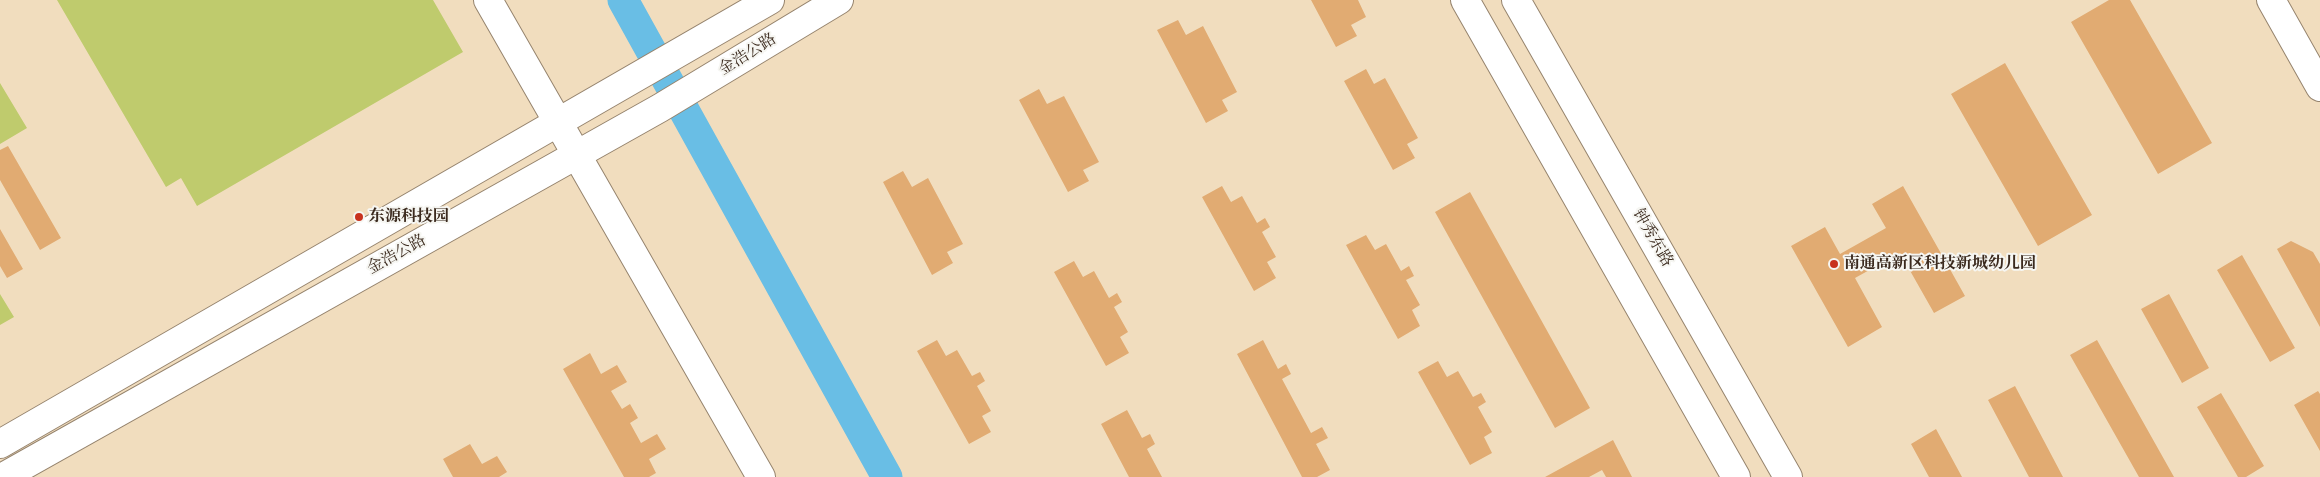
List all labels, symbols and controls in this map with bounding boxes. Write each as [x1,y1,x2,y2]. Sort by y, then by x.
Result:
street label: 金浩公路 [716,30,780,80]
street label: 钟秀东路 [1628,205,1676,271]
place label: 东源科技园 [369,207,449,227]
marker: 东源科技园 [353,211,365,223]
street label: 金浩公路 [364,231,430,279]
place label: 南通高新区科技新城幼儿园 [1844,254,2036,274]
marker: 南通高新区科技新城幼儿园 [1828,258,1840,270]

